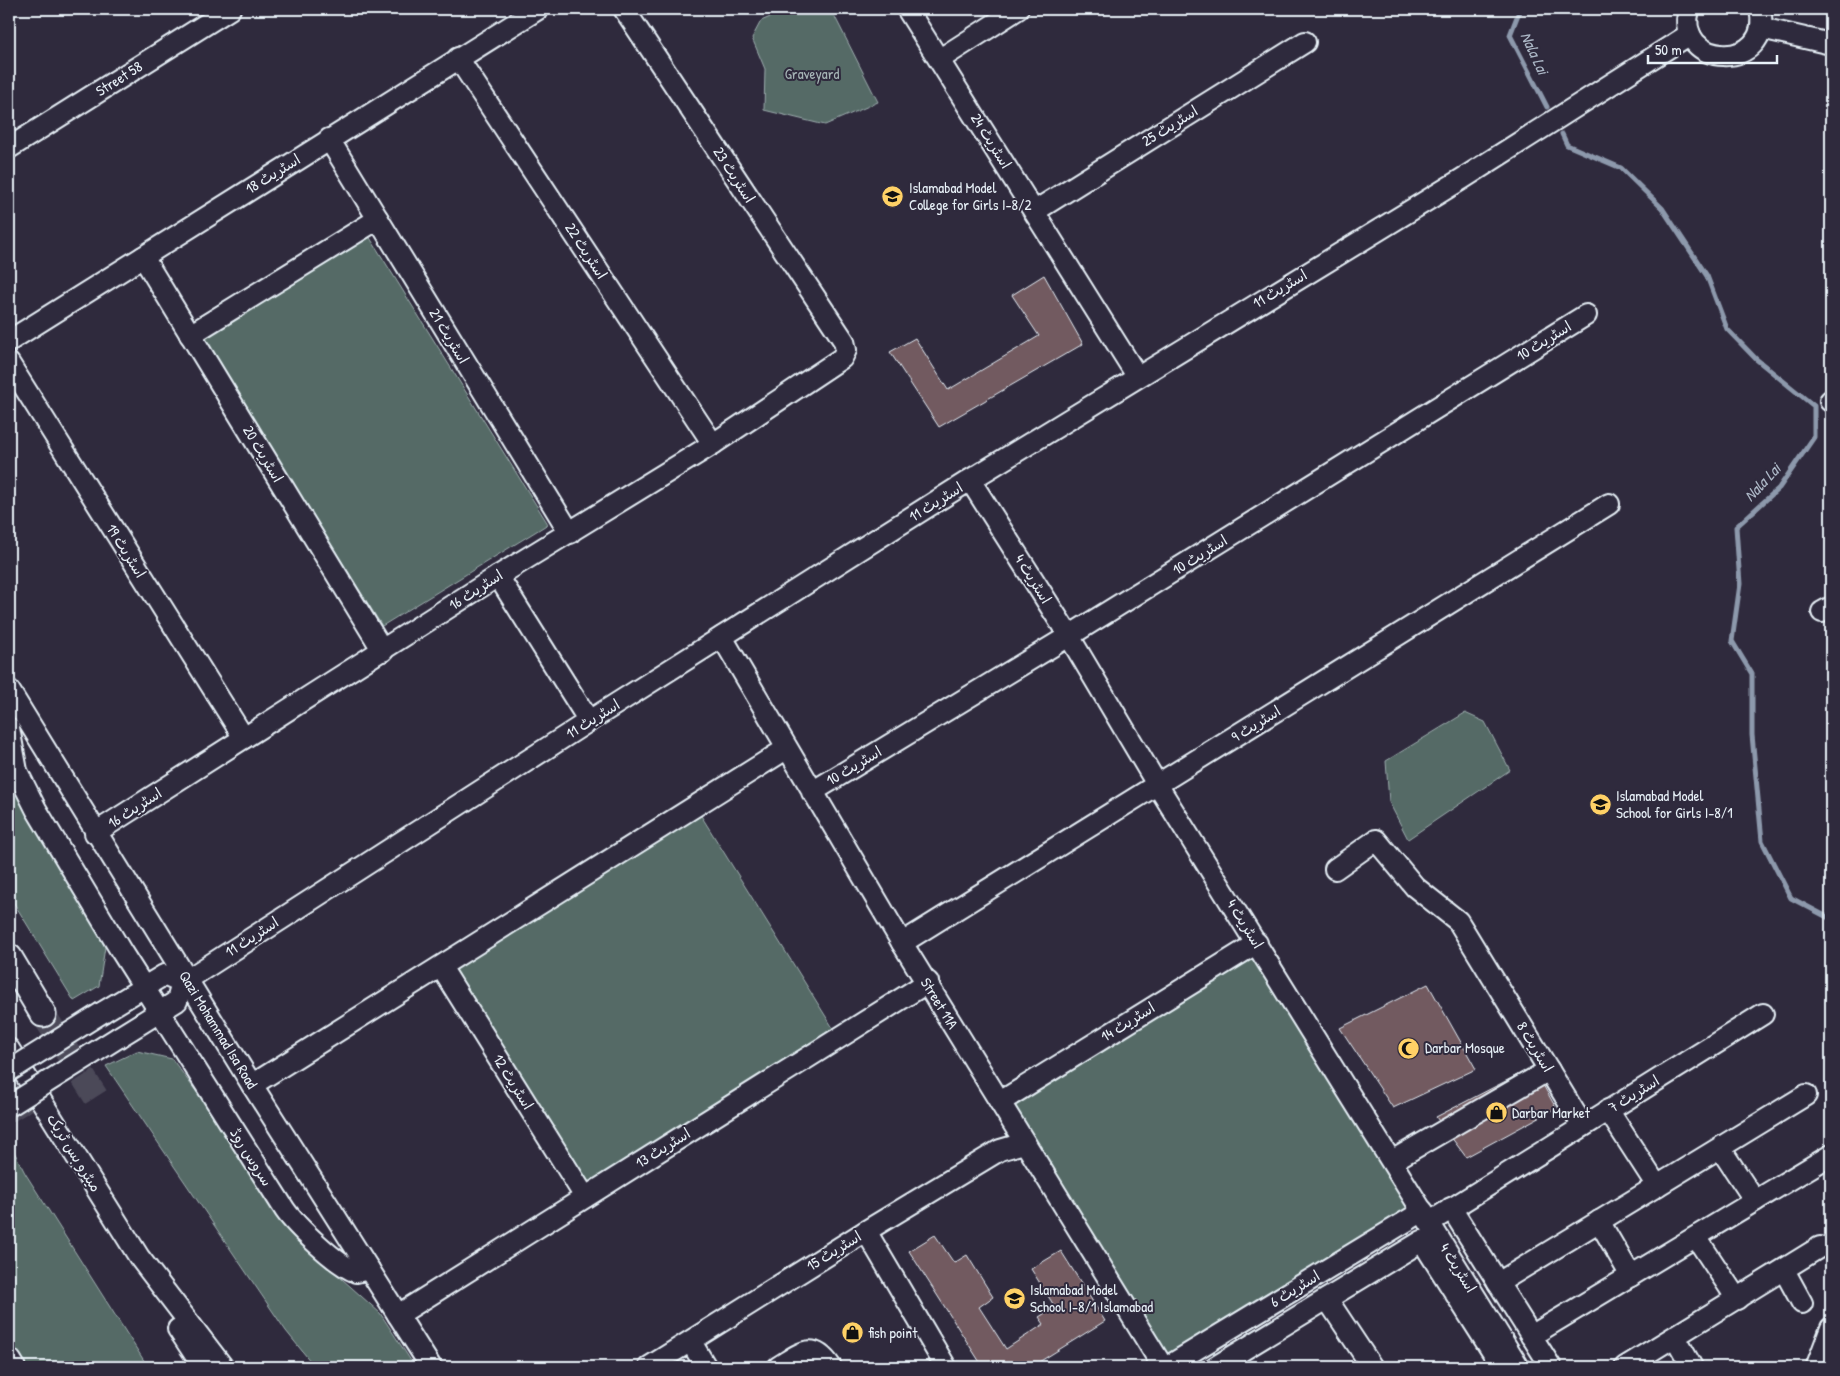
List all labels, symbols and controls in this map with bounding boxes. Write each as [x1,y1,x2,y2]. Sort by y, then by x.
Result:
water label: Nala Lai [1516,28,1555,79]
scale bar [1648,32,1776,64]
text: 50 m [1655,39,1682,60]
street label: Street 58 [91,56,146,101]
park label: Graveyard [785,63,839,84]
street label: اسٹریٹ 25 [1138,100,1202,151]
street label: اسٹریٹ 24 [966,109,1017,173]
street label: اسٹریٹ 23 [708,143,760,207]
street label: اسٹریٹ 18 [241,148,304,199]
place label: Islamabad Model College for Girls I-8/2 [909,177,1031,215]
school or university icon: Islamabad Model College for Girls I-8/2 [881,185,905,209]
street label: اسٹریٹ 22 [560,218,612,283]
street label: اسٹریٹ 11 [1249,264,1311,313]
street label: اسٹریٹ 21 [425,304,474,368]
street label: اسٹریٹ 10 [1512,315,1575,366]
street label: اسٹریٹ 20 [238,421,289,486]
water label: Nala Lai [1739,457,1786,506]
street label: اسٹریٹ 11 [905,477,967,526]
street label: اسٹریٹ 19 [102,520,151,582]
street label: اسٹریٹ 10 [1168,529,1231,580]
street label: اسٹریٹ 4 [1010,550,1057,608]
street label: اسٹریٹ 16 [445,564,507,615]
street label: اسٹریٹ 11 [562,694,624,743]
street label: اسٹریٹ 9 [1227,700,1285,747]
street label: اسٹریٹ 10 [822,741,885,790]
street label: اسٹریٹ 16 [104,782,166,833]
place label: Islamabad Model School for Girls I-8/1 [1616,785,1733,823]
school or university icon: Islamabad Model School for Girls I-8/1 [1588,793,1612,817]
street label: اسٹریٹ 4 [1222,895,1269,953]
street label: اسٹریٹ 11 [221,911,283,962]
street label: Qazi Mohammad Isa Road [174,967,263,1093]
street label: Street 11A [916,974,964,1033]
street label: اسٹریٹ 14 [1097,997,1159,1046]
street label: اسٹریٹ 8 [1512,1017,1559,1076]
mosque icon: Darbar Mosque [1397,1036,1421,1060]
place label: Darbar Mosque [1425,1037,1505,1058]
street label: اسٹریٹ 12 [488,1050,539,1113]
street label: اسٹریٹ 7 [1604,1070,1663,1117]
shop icon: Darbar Market [1484,1101,1508,1125]
place label: Darbar Market [1512,1102,1591,1123]
street label: میٹرو بس ٹریک [42,1110,107,1196]
street label: اسٹریٹ 13 [631,1122,694,1173]
street label: سروس روڈ [225,1123,278,1190]
street label: اسٹریٹ 15 [802,1226,865,1276]
street label: اسٹریٹ 4 [1435,1239,1482,1297]
street label: اسٹریٹ 6 [1266,1265,1324,1312]
place label: Islamabad Model School I-8/1 Islamabad [1030,1279,1153,1317]
school or university icon: Islamabad Model School I-8/1 Islamabad [1002,1287,1026,1311]
shop icon: fish point [840,1321,864,1345]
place label: fish point [868,1322,918,1343]

